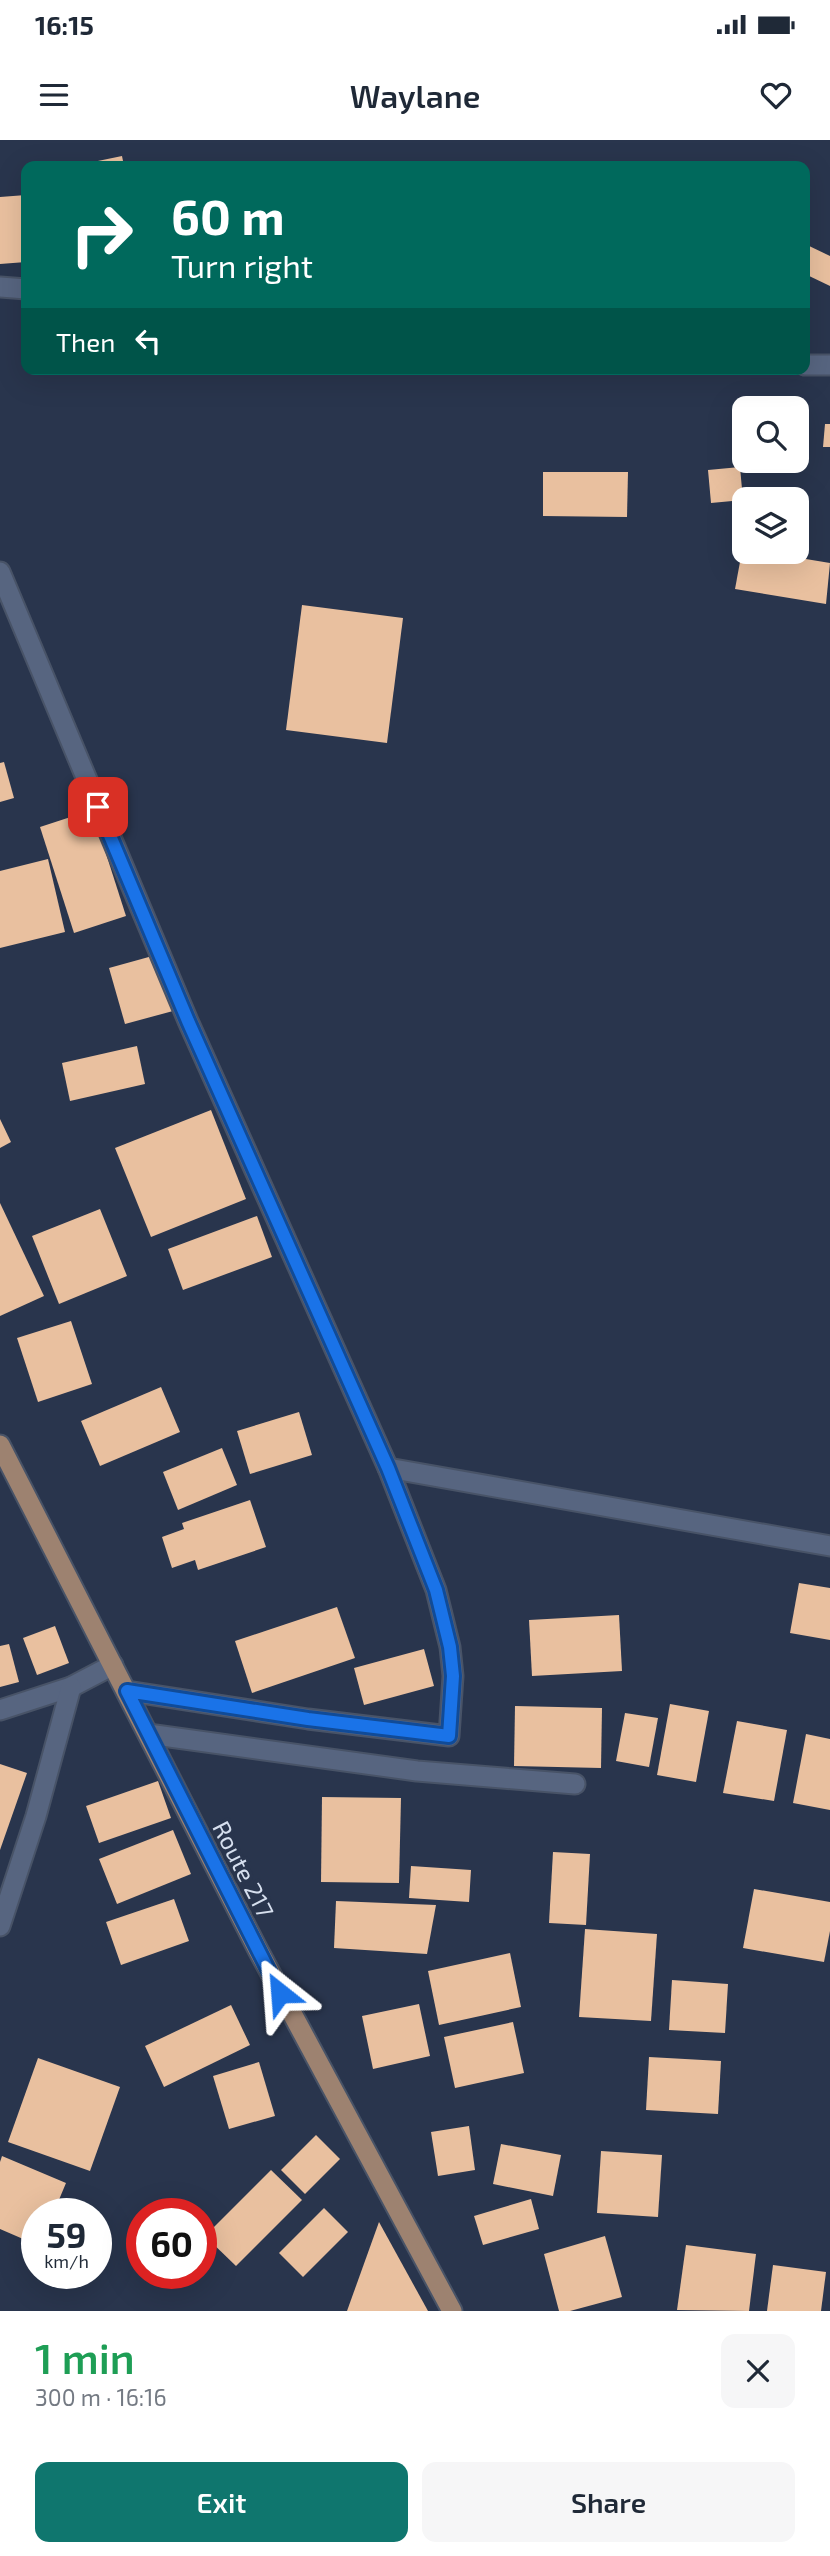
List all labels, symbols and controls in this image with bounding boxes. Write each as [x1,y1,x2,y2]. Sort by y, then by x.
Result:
text: 16:15 [35,9,94,40]
icon: menu [35,76,73,114]
text: Waylane [350,76,480,114]
icon: heart [757,76,795,114]
text: 60 m [171,186,285,245]
icon: right [56,189,147,280]
text: Turn right [171,246,313,284]
icon: left [129,322,167,360]
text: Then [56,326,115,357]
map controls [732,396,809,564]
button: search [732,396,809,473]
button: layers [732,487,809,564]
pin [68,777,128,837]
icon: arrive [79,788,117,826]
street label: Route 217 [207,1816,281,1922]
position arrow [243,1956,317,2030]
speed limit sign: 60 [126,2198,217,2289]
text: 59 [47,2213,86,2255]
text: km/h [44,2250,89,2272]
text: 1 min [35,2332,135,2382]
button: close [721,2334,795,2408]
text: 300 m · 16:16 [35,2383,167,2411]
button: Exit [35,2462,408,2542]
button: Share [422,2462,795,2542]

